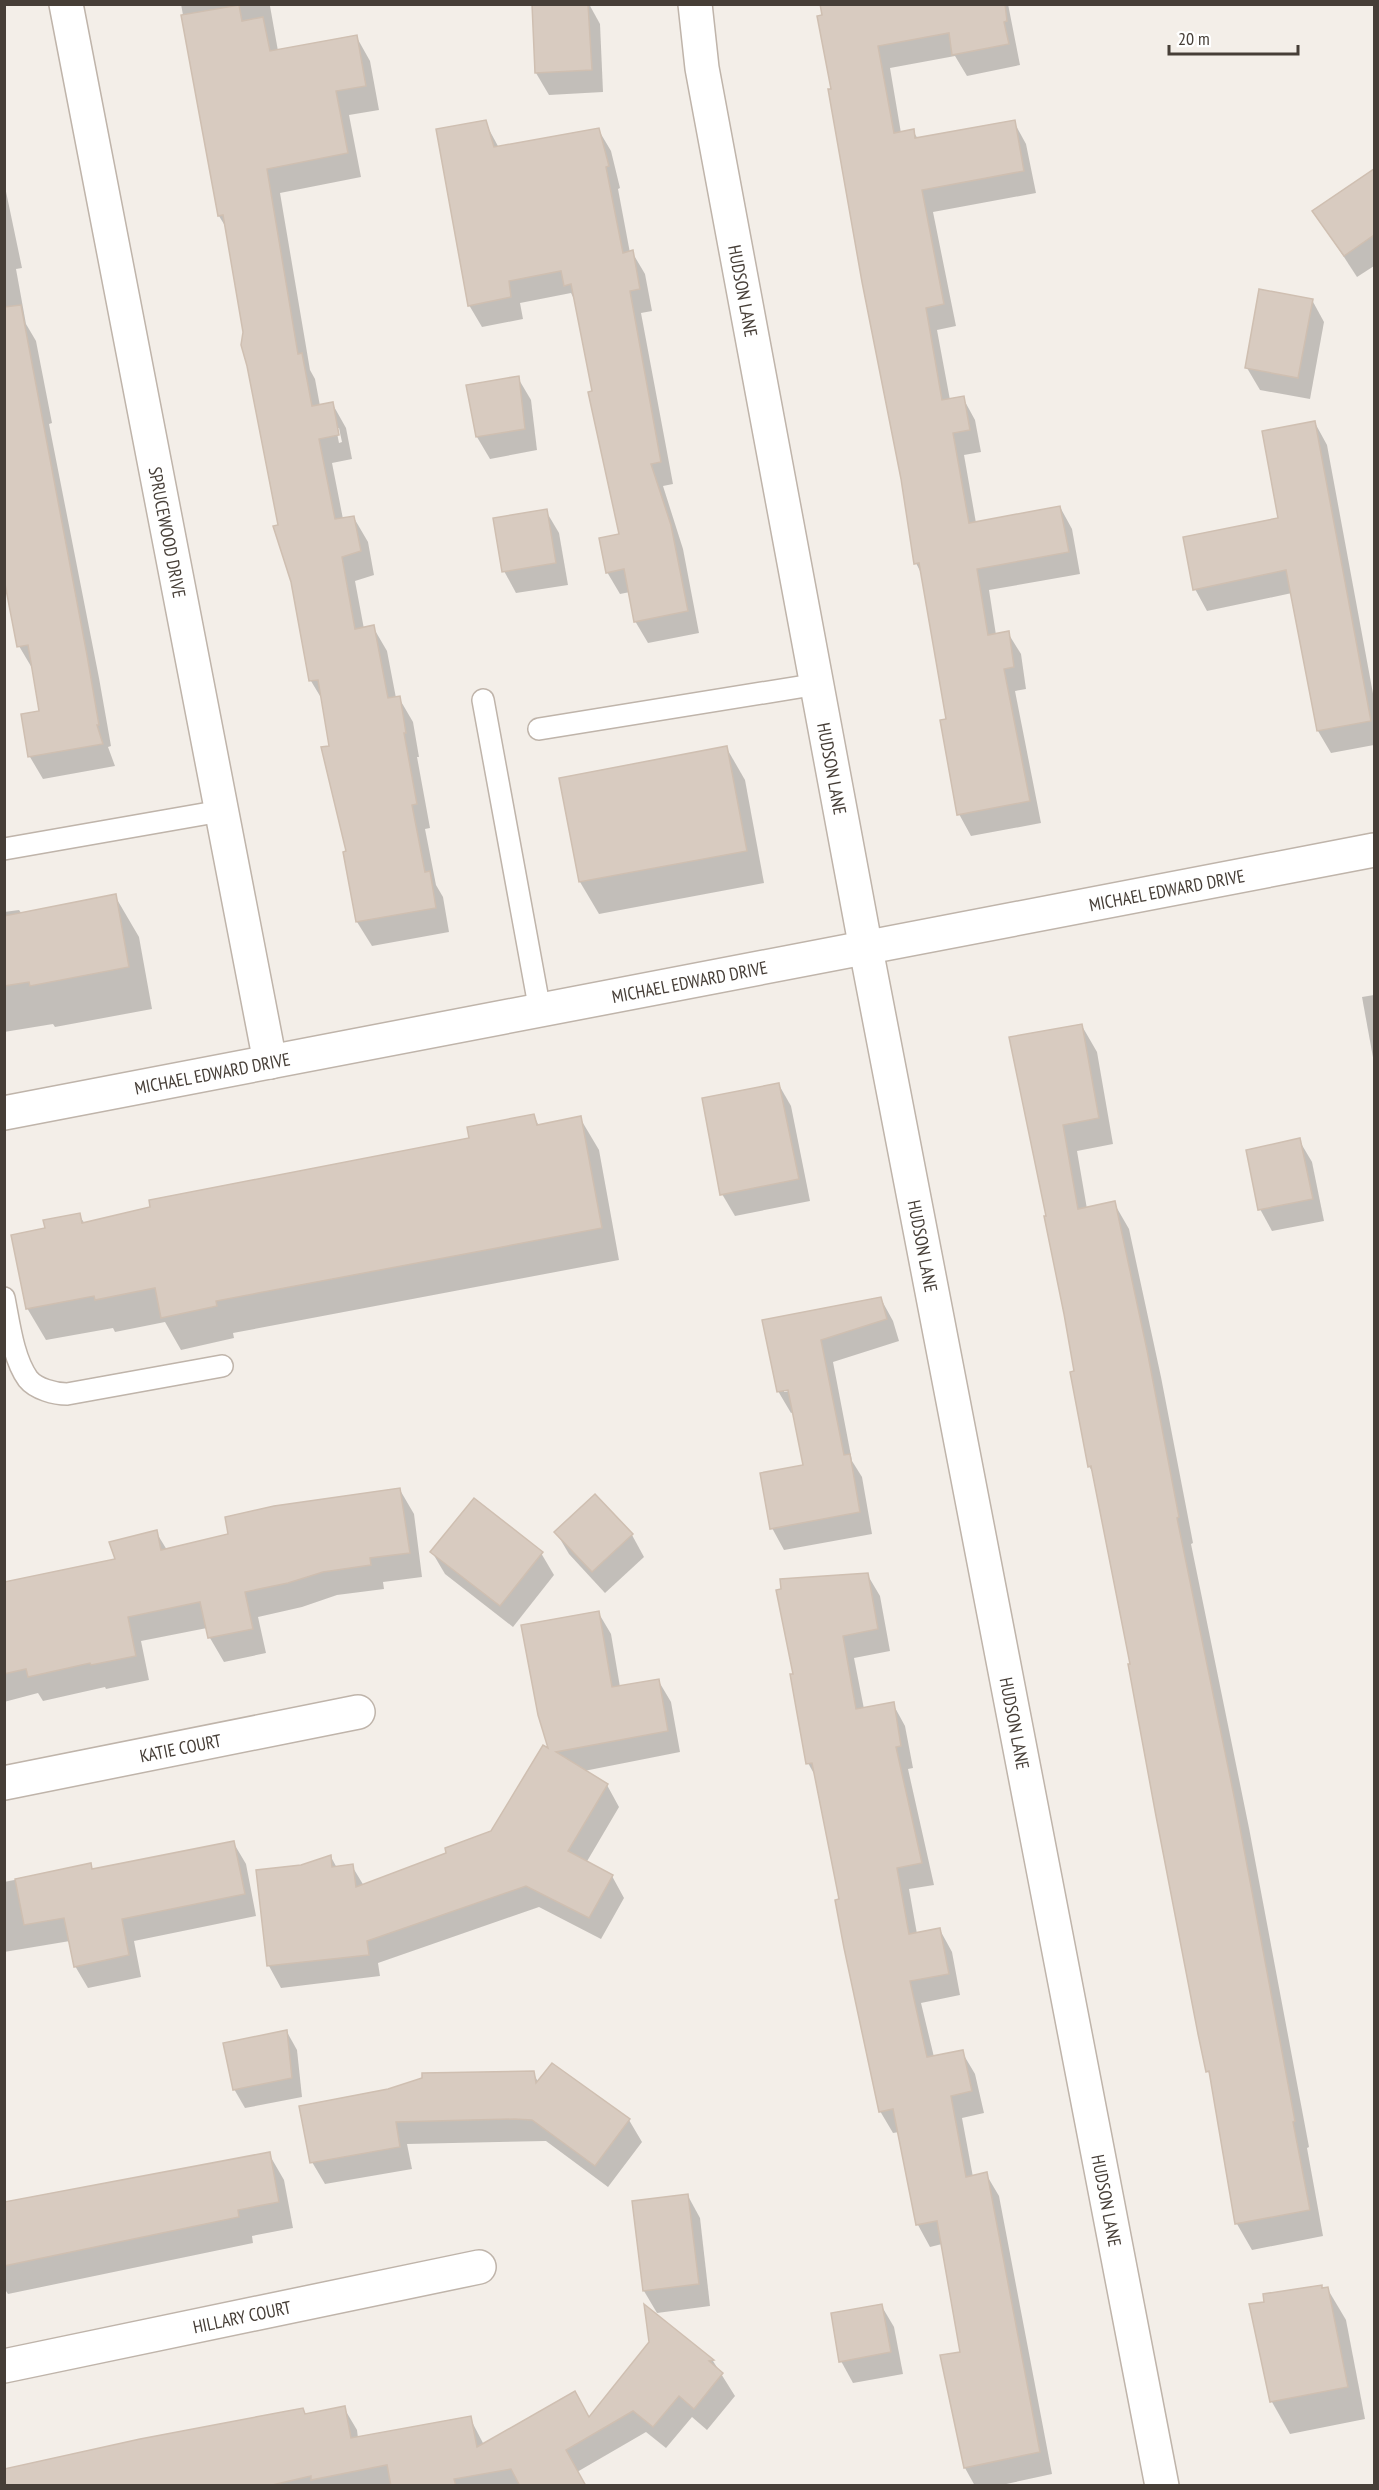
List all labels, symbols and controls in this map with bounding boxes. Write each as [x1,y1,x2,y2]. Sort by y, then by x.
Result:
scale bar [1169,18,1298,56]
text: 20 m [1178,27,1210,50]
street label: HUDSON LANE [724,243,763,339]
street label: SPRUCEWOOD DRIVE [144,465,192,600]
street label: HUDSON LANE [813,721,852,816]
street label: MICHAEL EDWARD DRIVE [1087,864,1246,916]
street label: MICHAEL EDWARD DRIVE [610,955,769,1008]
street label: MICHAEL EDWARD DRIVE [133,1047,292,1099]
street label: HUDSON LANE [903,1198,943,1294]
street label: HUDSON LANE [995,1675,1035,1771]
street label: KATIE COURT [138,1728,223,1767]
street label: HUDSON LANE [1087,2153,1127,2248]
street label: HILLARY COURT [191,2295,293,2338]

